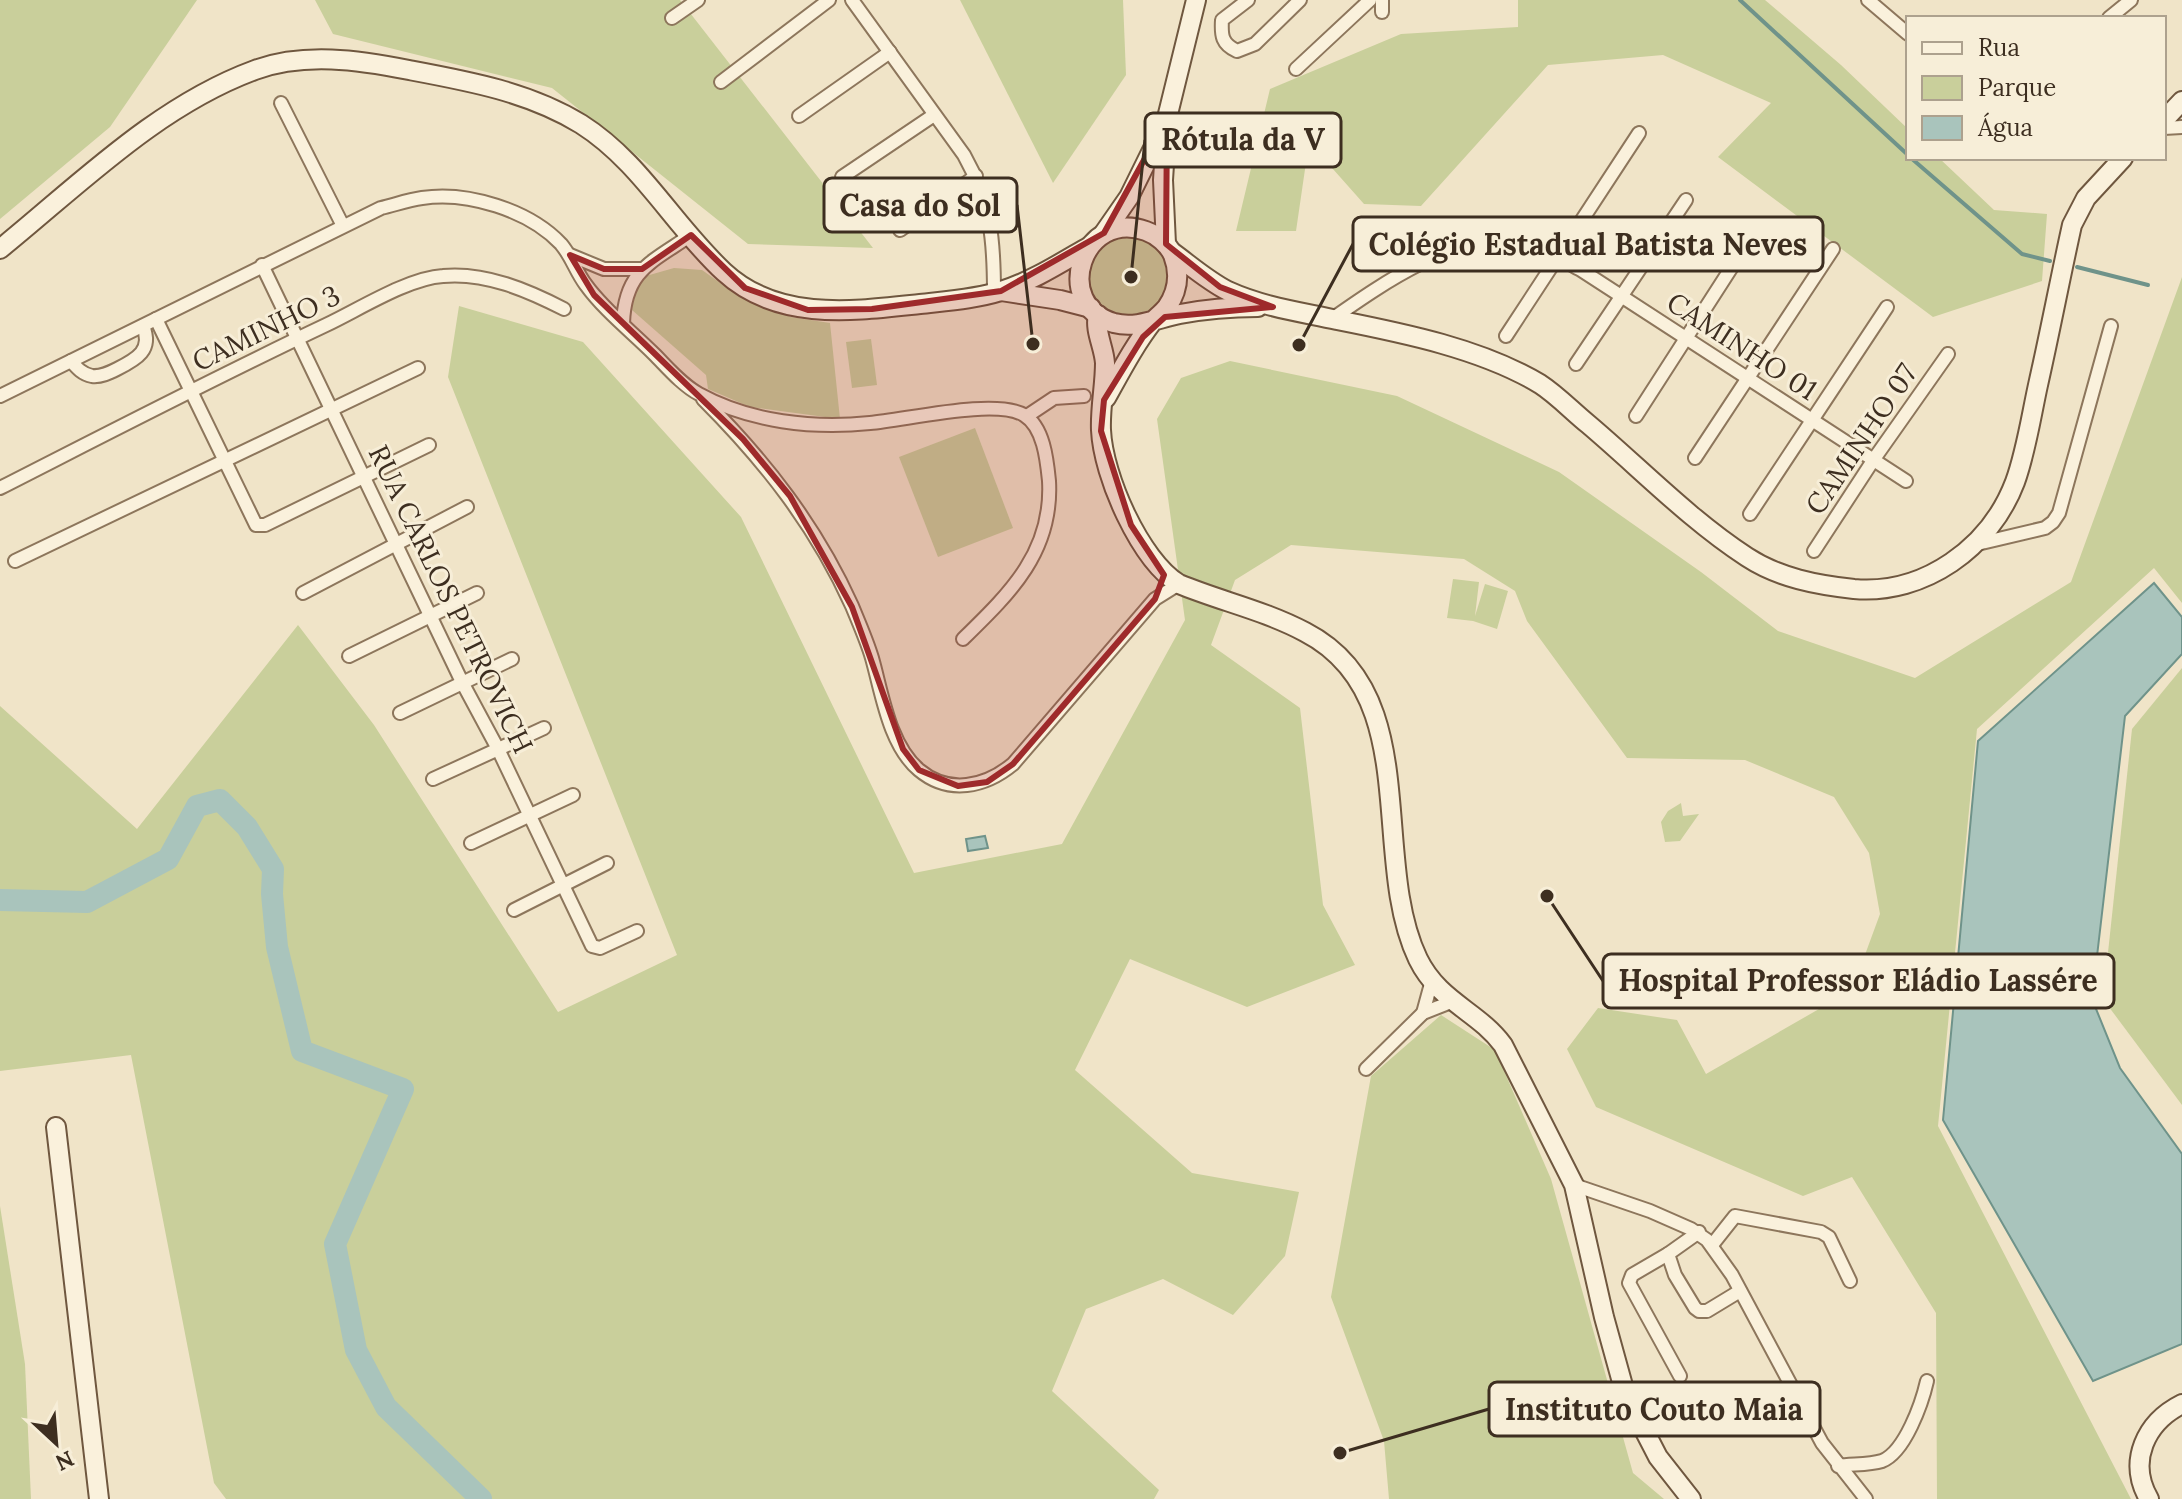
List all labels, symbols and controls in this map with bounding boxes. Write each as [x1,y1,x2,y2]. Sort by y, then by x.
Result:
legend [1906,16,2166,160]
text: Rua [1978,32,2020,63]
text: Parque [1978,72,2056,103]
text: Água [1977,112,2033,143]
callout: Rótula da V [1145,113,1341,167]
text: Rótula da V [1161,120,1326,158]
callout: Casa do Sol [824,178,1017,232]
text: Casa do Sol [839,186,1001,224]
callout: Colégio Estadual Batista Neves [1353,217,1823,271]
text: Colégio Estadual Batista Neves [1369,225,1807,264]
street label: CAMINHO 3 [186,277,346,379]
street label: CAMINHO 01 [1660,284,1824,408]
street label: CAMINHO 07 [1797,357,1925,521]
street label: RUA CARLOS PETROVICH [361,439,541,759]
callout: Hospital Professor Eládio Lassére [1603,954,2114,1008]
text: Hospital Professor Eládio Lassére [1618,961,2098,999]
callout: Instituto Couto Maia [1489,1382,1820,1436]
text: Instituto Couto Maia [1505,1390,1804,1428]
north arrow [16,1403,96,1483]
text: N [51,1445,79,1477]

